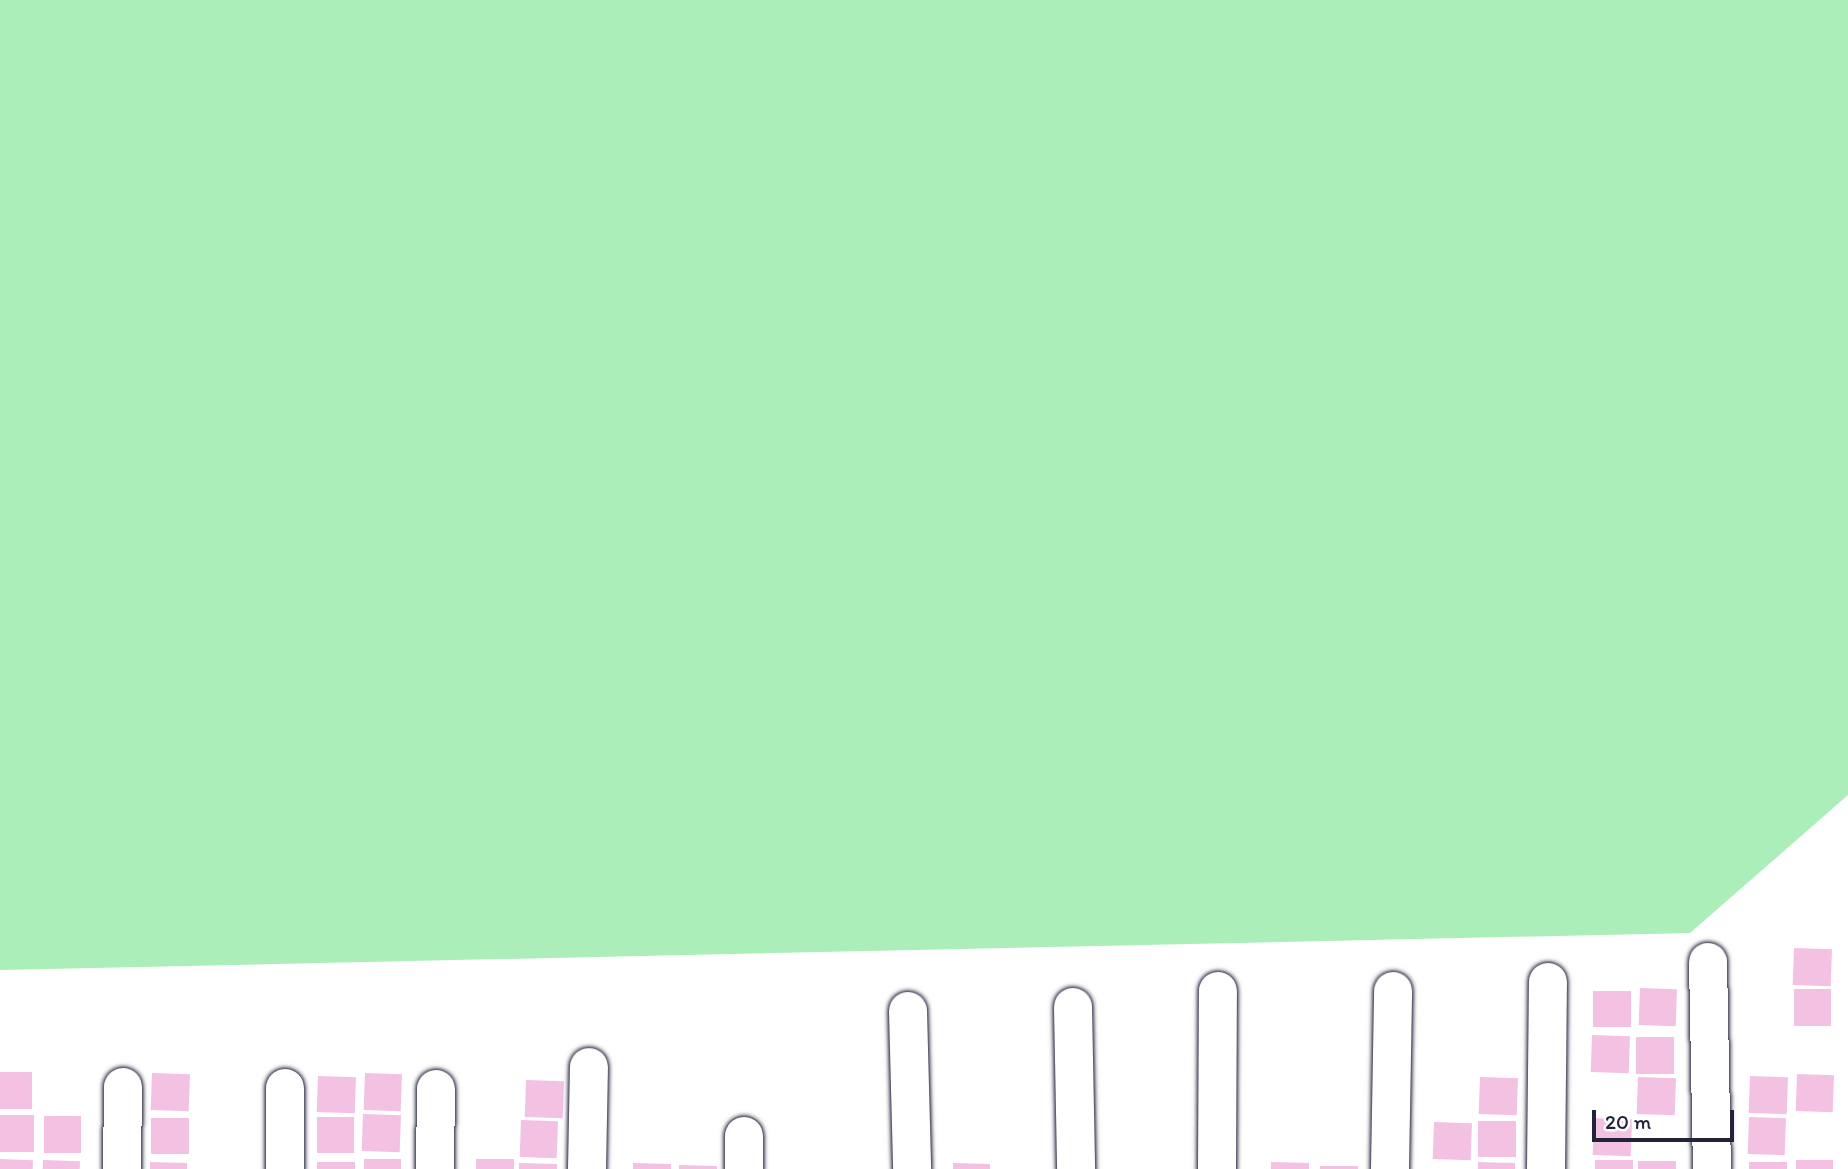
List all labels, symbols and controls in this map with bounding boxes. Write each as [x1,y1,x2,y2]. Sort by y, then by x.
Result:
scale bar [1596,1096,1738,1140]
text: 20 m [1605,1109,1651,1134]

